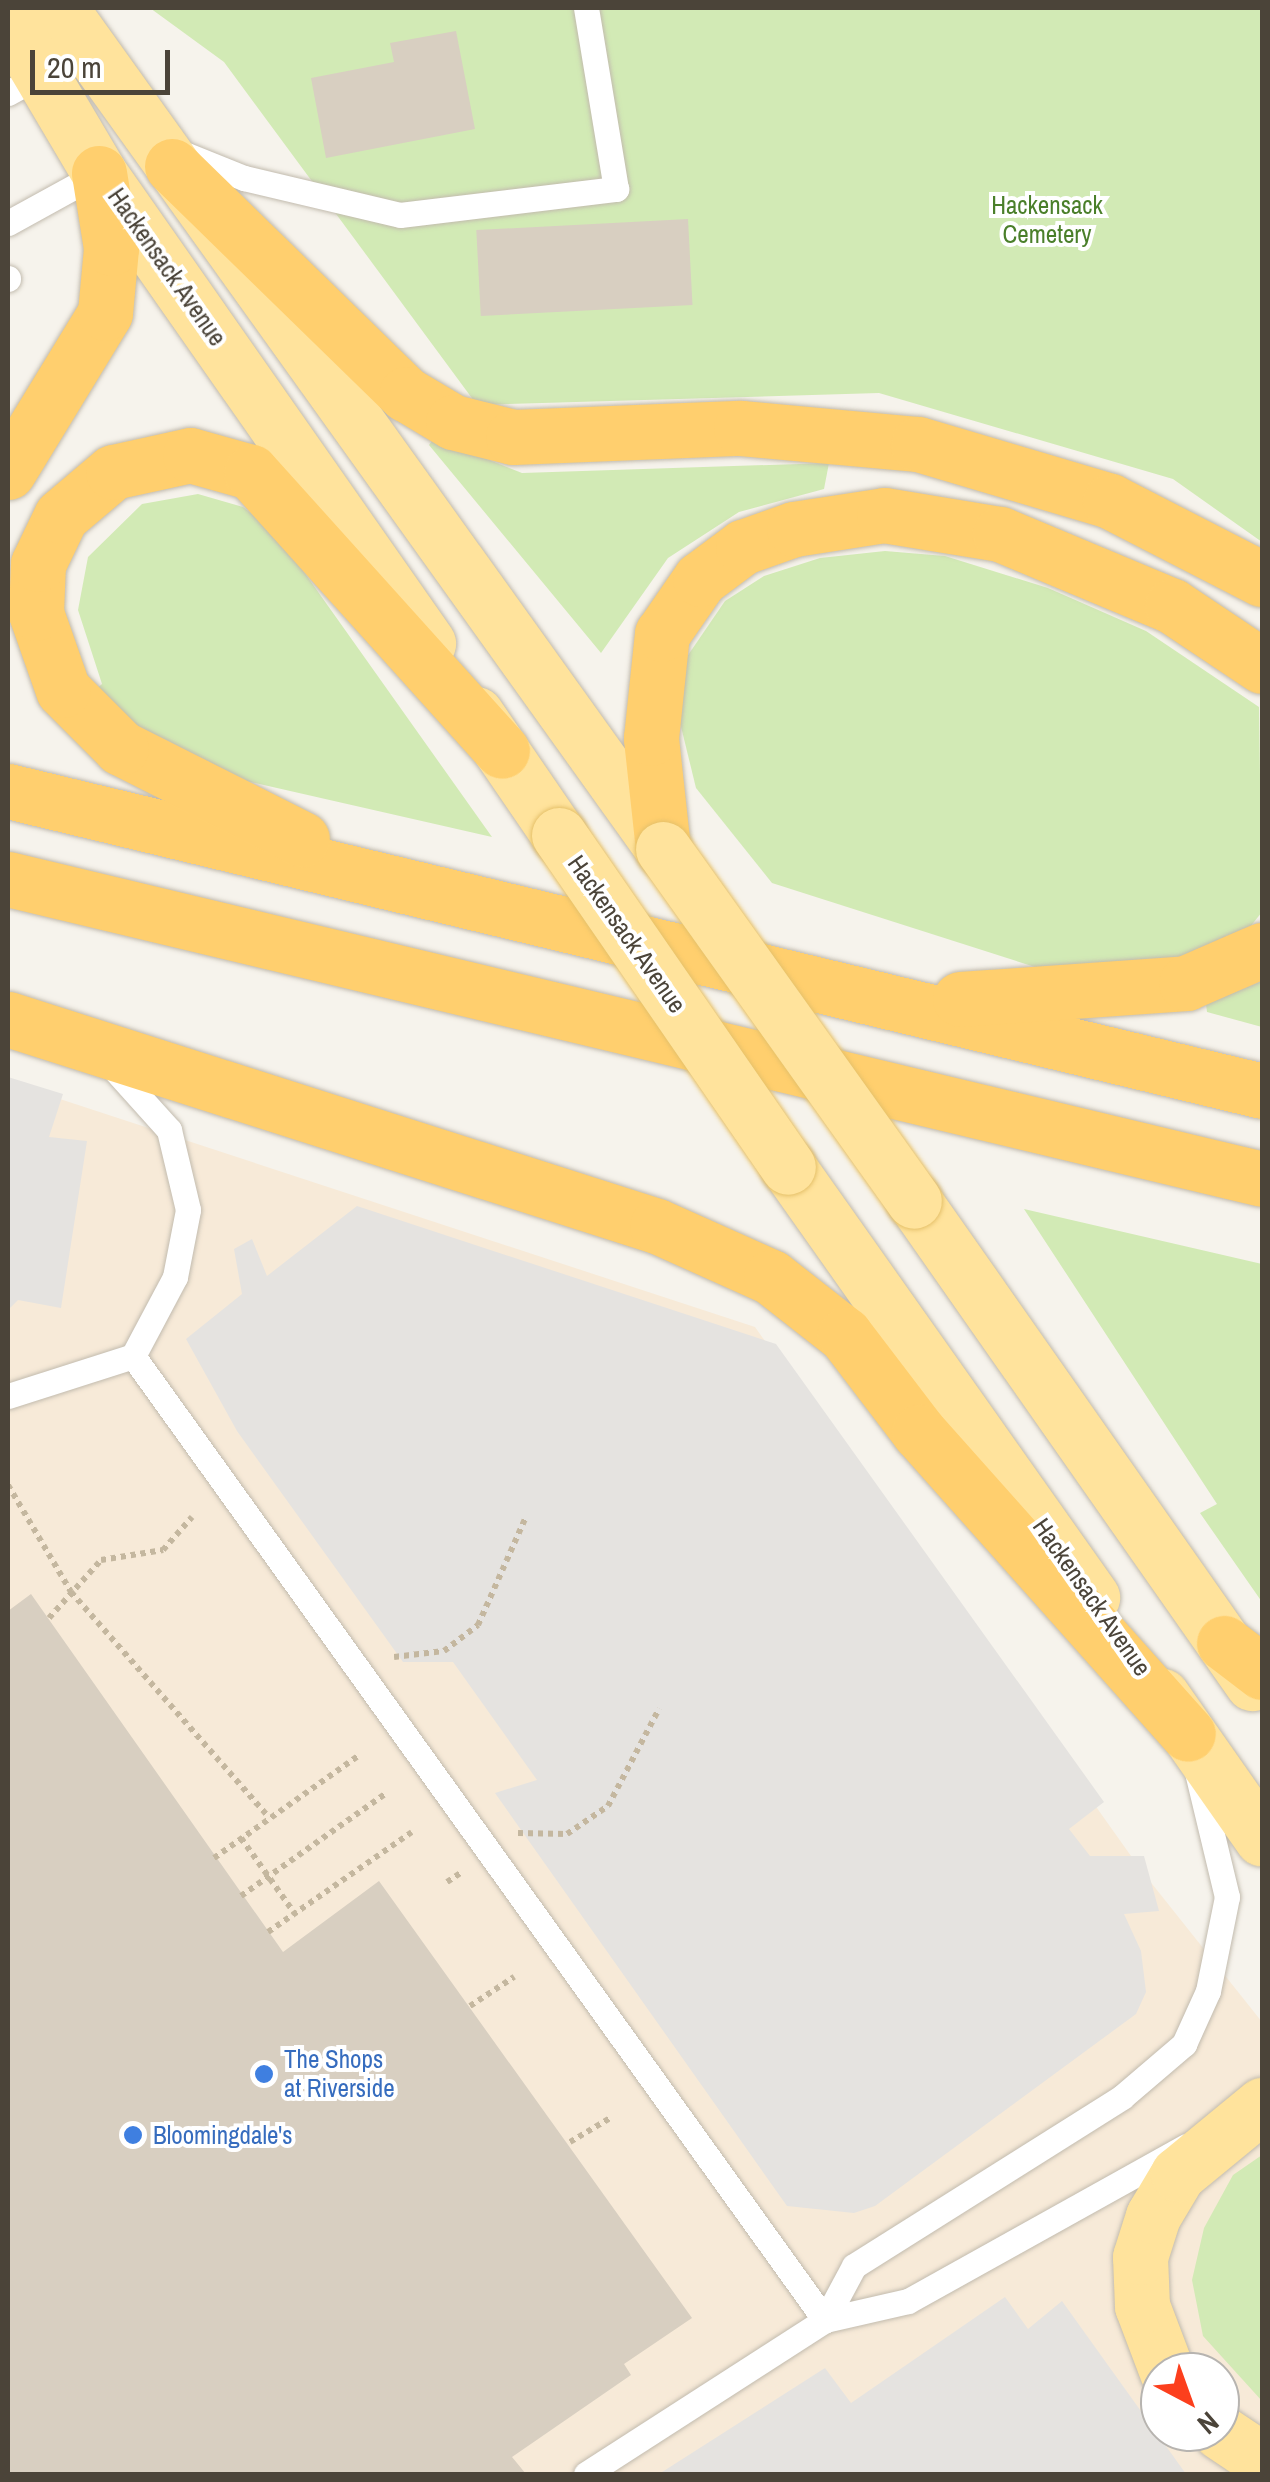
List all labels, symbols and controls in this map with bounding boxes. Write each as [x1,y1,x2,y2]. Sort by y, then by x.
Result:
scale bar [35,30,175,92]
text: 20 m [47,47,102,87]
street label: Hackensack Avenue [101,182,233,352]
park label: Hackensack Cemetery [991,191,1103,250]
street label: Hackensack Avenue [561,849,693,1019]
street label: Hackensack Avenue [1026,1512,1158,1682]
place label: The Shops at Riverside [284,2045,395,2104]
marker: The Shops at Riverside [253,2063,275,2085]
place label: Bloomingdale's [153,2120,293,2150]
marker: Bloomingdale's [122,2124,144,2146]
north arrow [1140,2352,1240,2452]
text: N [1190,2403,1227,2443]

